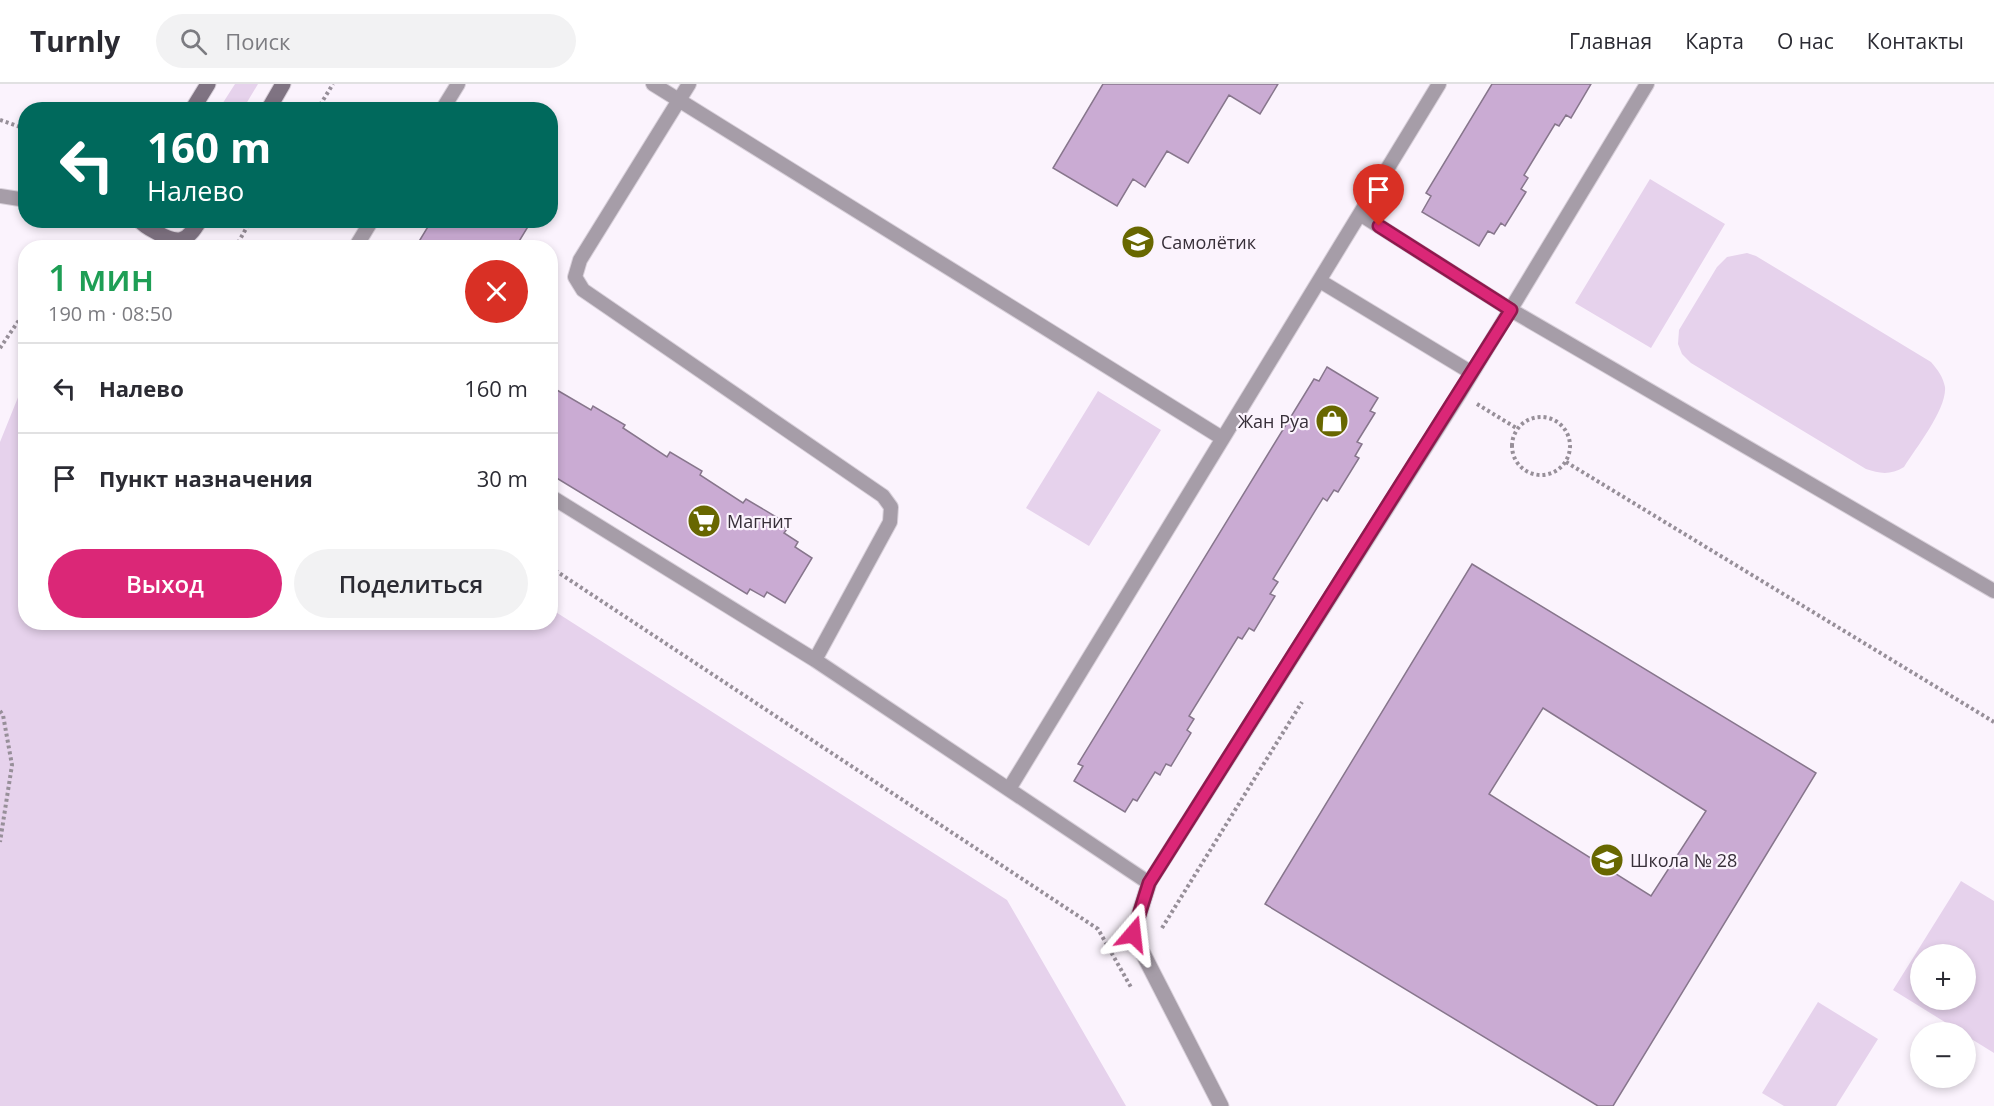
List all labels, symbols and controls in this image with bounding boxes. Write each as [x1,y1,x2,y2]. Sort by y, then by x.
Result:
search box [156,14,576,68]
text: Turnly [30,22,120,60]
icon: search [177,25,210,58]
text: Поиск [225,26,290,56]
text: Главная [1569,27,1652,55]
text: Карта [1685,27,1744,55]
text: О нас [1777,27,1834,55]
text: Контакты [1867,27,1964,55]
text: 160 m [147,118,271,175]
icon: left [48,126,126,204]
pin [1353,164,1404,226]
text: Налево [147,172,244,209]
icon: arrive [1362,173,1395,206]
school or university icon: Самолётик [1120,224,1156,260]
place label: Самолётик [1161,230,1257,254]
text: 1 мин [48,253,154,302]
button: close [465,260,528,323]
text: 190 m · 08:50 [48,300,173,327]
icon: left [48,372,81,405]
text: Налево [99,373,184,403]
text: 160 m [464,373,528,403]
shop icon: Жан Руа [1314,403,1350,439]
place label: Жан Руа [1238,409,1309,433]
icon: arrive [48,462,81,495]
text: Пункт назначения [99,463,313,493]
text: 30 m [477,463,528,493]
supermarket icon: Магнит [686,503,722,539]
place label: Магнит [727,509,793,533]
button: Выход [48,549,282,618]
button: Поделиться [294,549,528,618]
school or university icon: Школа № 28 [1589,842,1625,878]
place label: Школа № 28 [1630,848,1737,872]
position arrow [1101,902,1165,966]
map controls [1910,944,1976,1088]
button: + [1910,944,1976,1010]
button: − [1910,1022,1976,1088]

